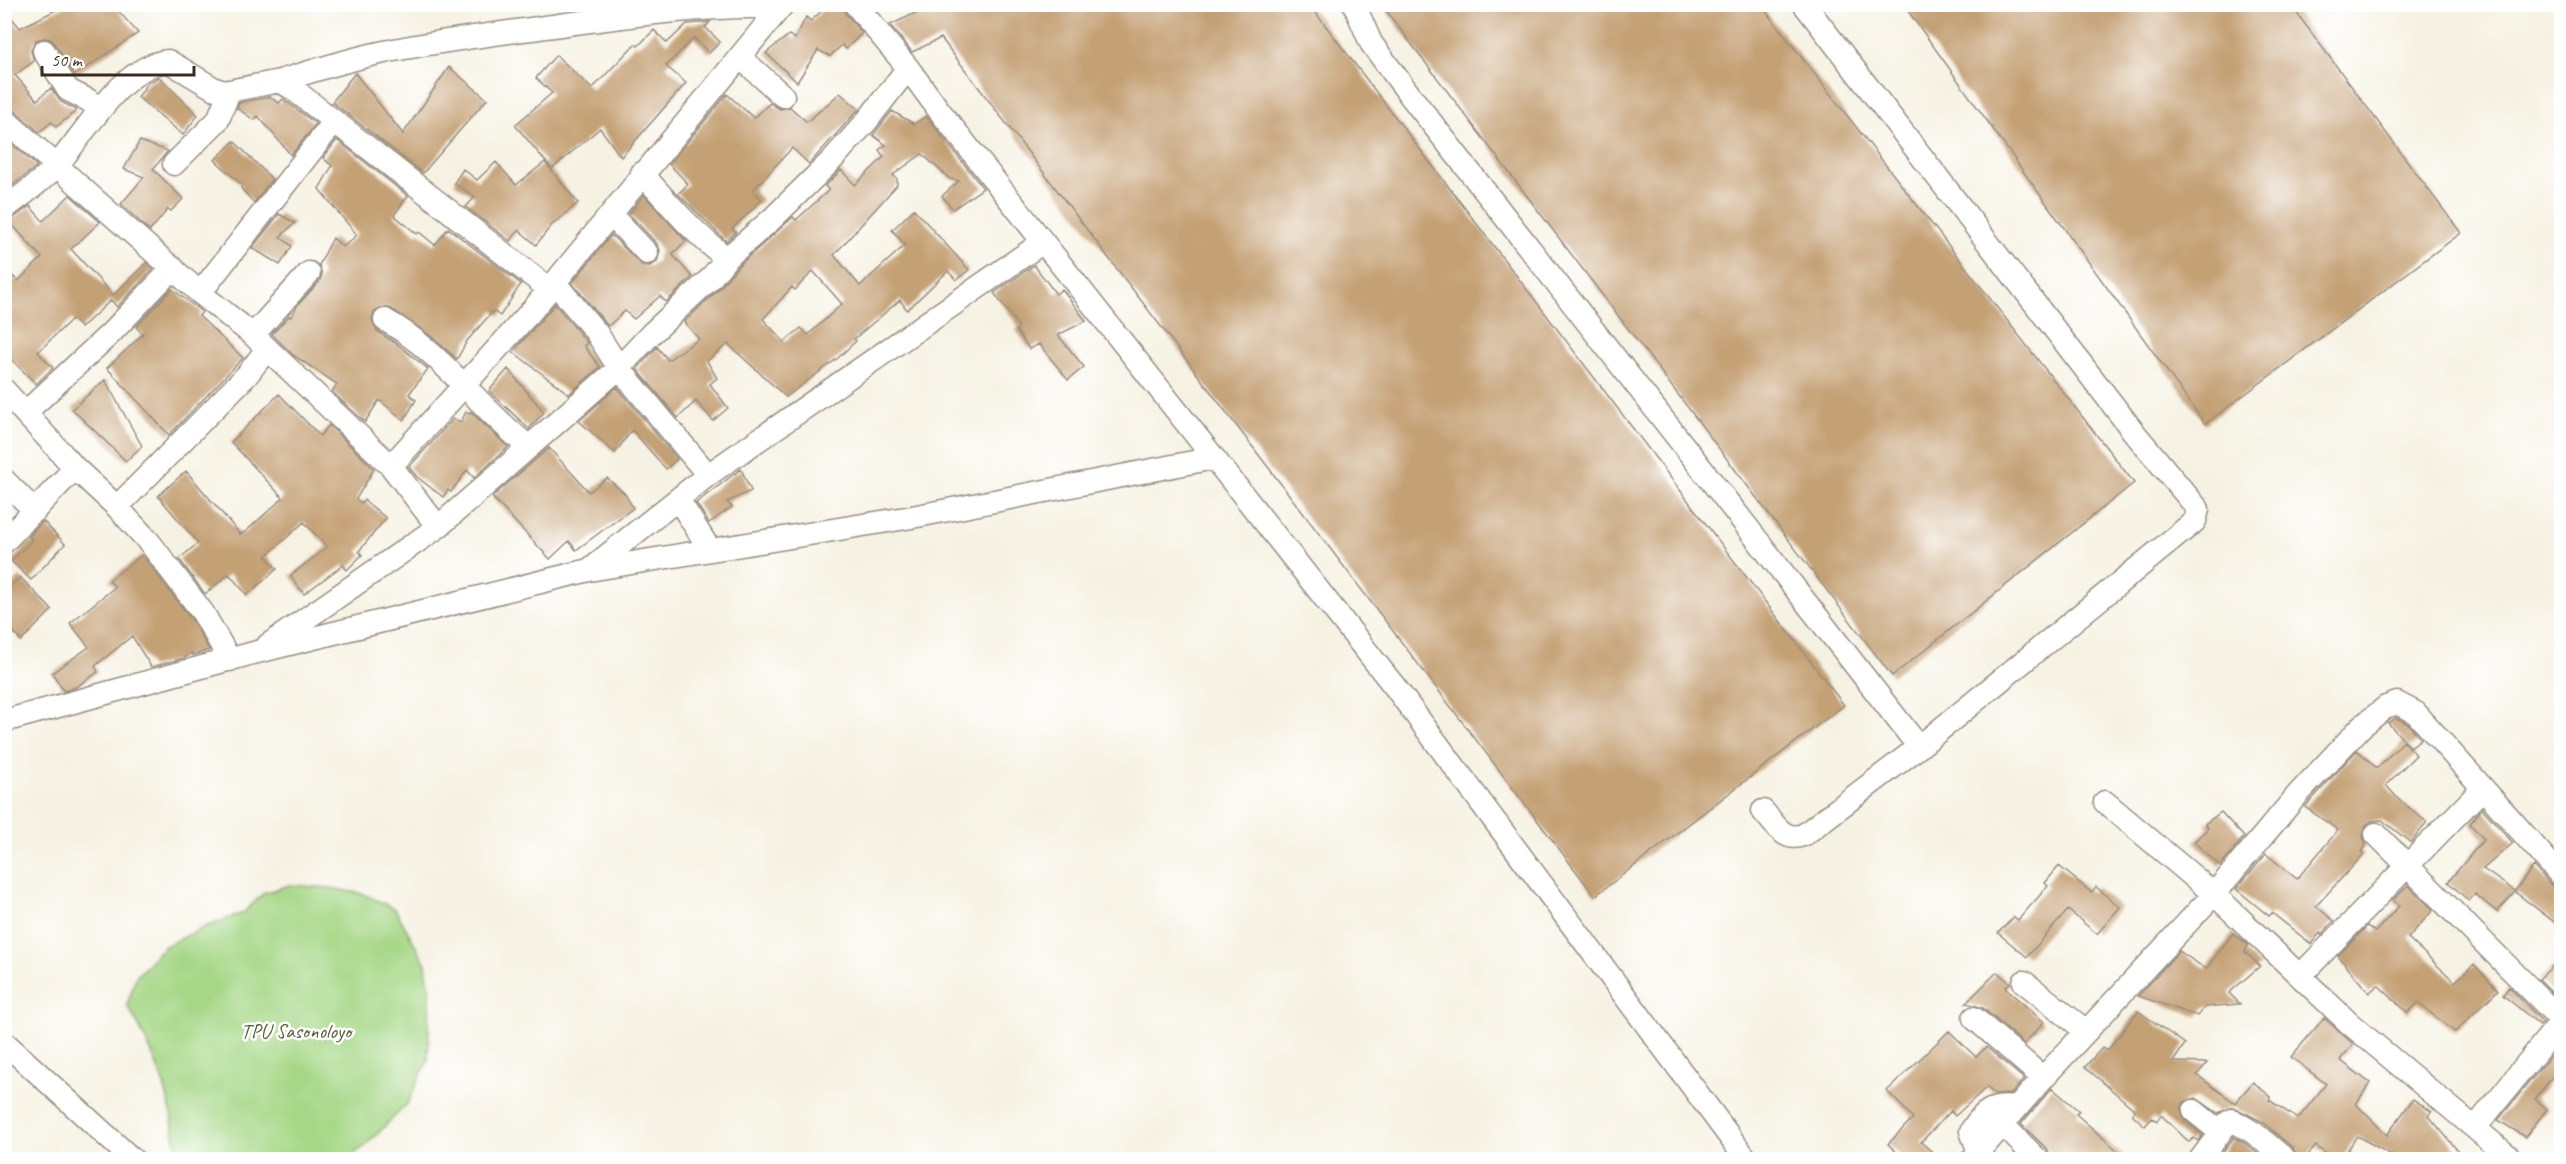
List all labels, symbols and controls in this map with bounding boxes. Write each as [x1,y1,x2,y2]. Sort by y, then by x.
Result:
scale bar [42,39,194,77]
text: 50 m [51,49,84,71]
park label: TPU Sasonoloyo [241,1018,354,1044]

